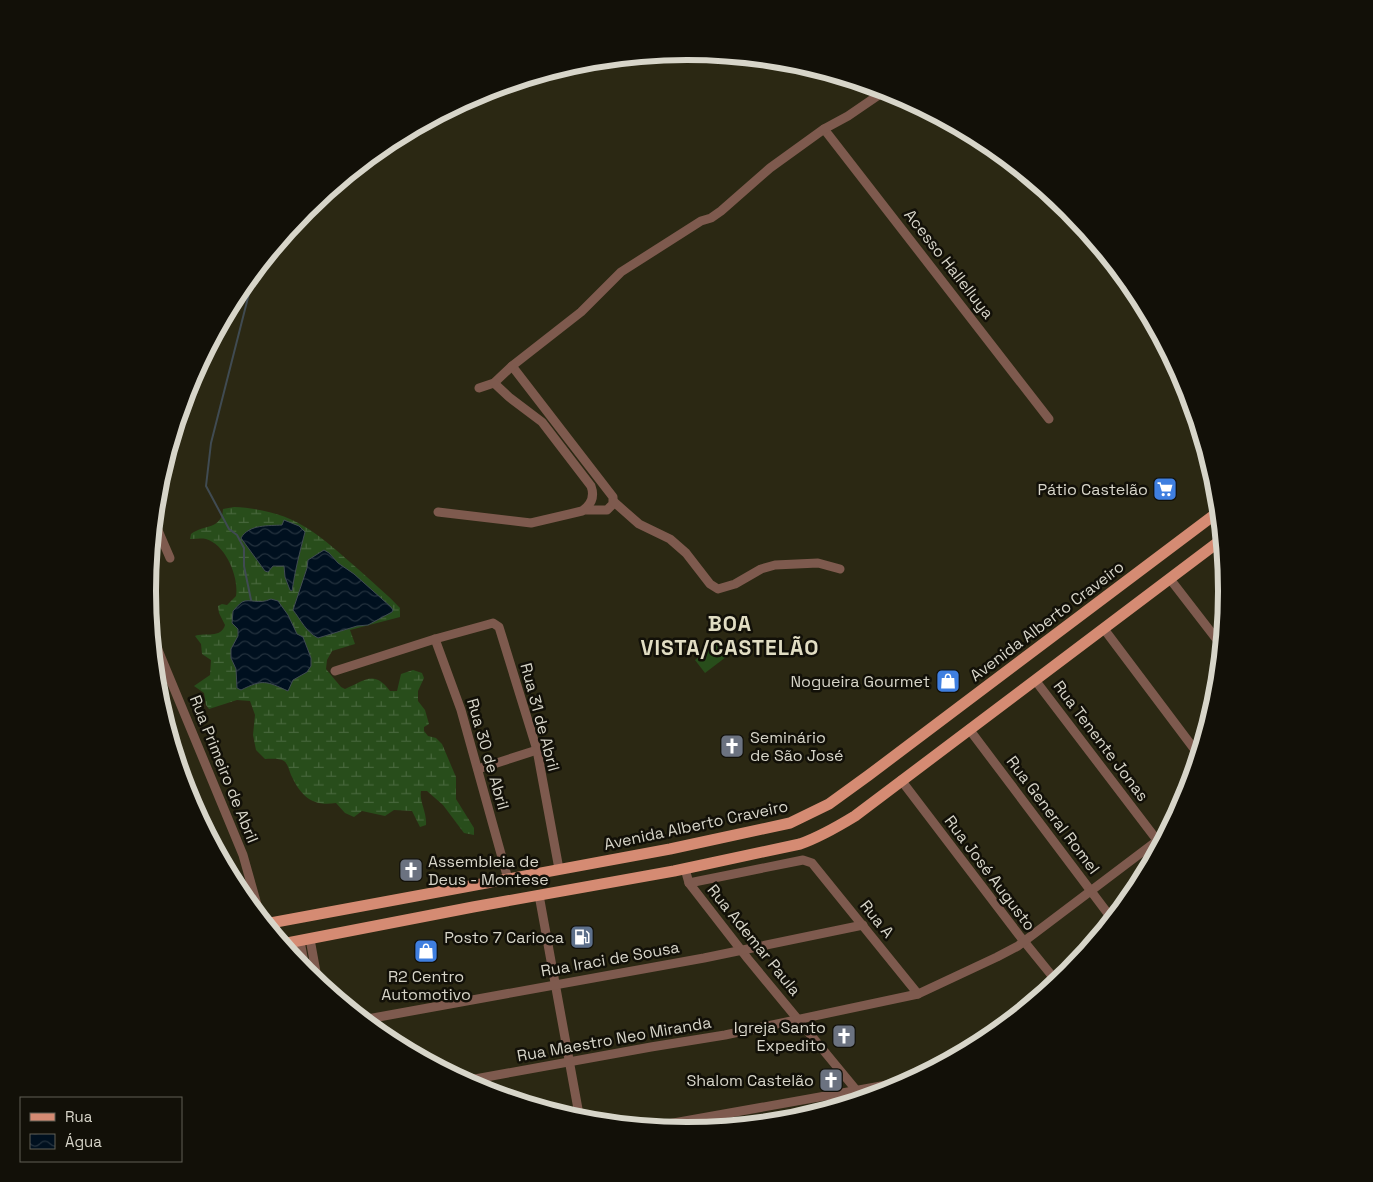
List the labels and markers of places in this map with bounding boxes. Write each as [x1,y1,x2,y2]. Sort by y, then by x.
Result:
supermarket icon: Pátio Castelão [1152,476,1178,502]
place label: Pátio Castelão [1038,479,1148,500]
shop icon: Nogueira Gourmet [935,668,961,694]
place label: Nogueira Gourmet [790,671,930,692]
place label: Seminário de São José [750,727,844,766]
church icon: Seminário de São José [719,733,745,759]
place label: Assembleia de Deus - Montese [428,851,549,890]
church icon: Assembleia de Deus - Montese [398,857,424,883]
fuel station icon: Posto 7 Carioca [569,924,595,950]
place label: Posto 7 Carioca [444,927,564,948]
shop icon: R2 Centro Automotivo [413,938,439,964]
place label: R2 Centro Automotivo [381,966,471,1005]
place label: Igreja Santo Expedito [734,1017,826,1056]
church icon: Igreja Santo Expedito [831,1023,857,1049]
church icon: Shalom Castelão [818,1067,844,1093]
place label: Shalom Castelão [687,1070,814,1091]

